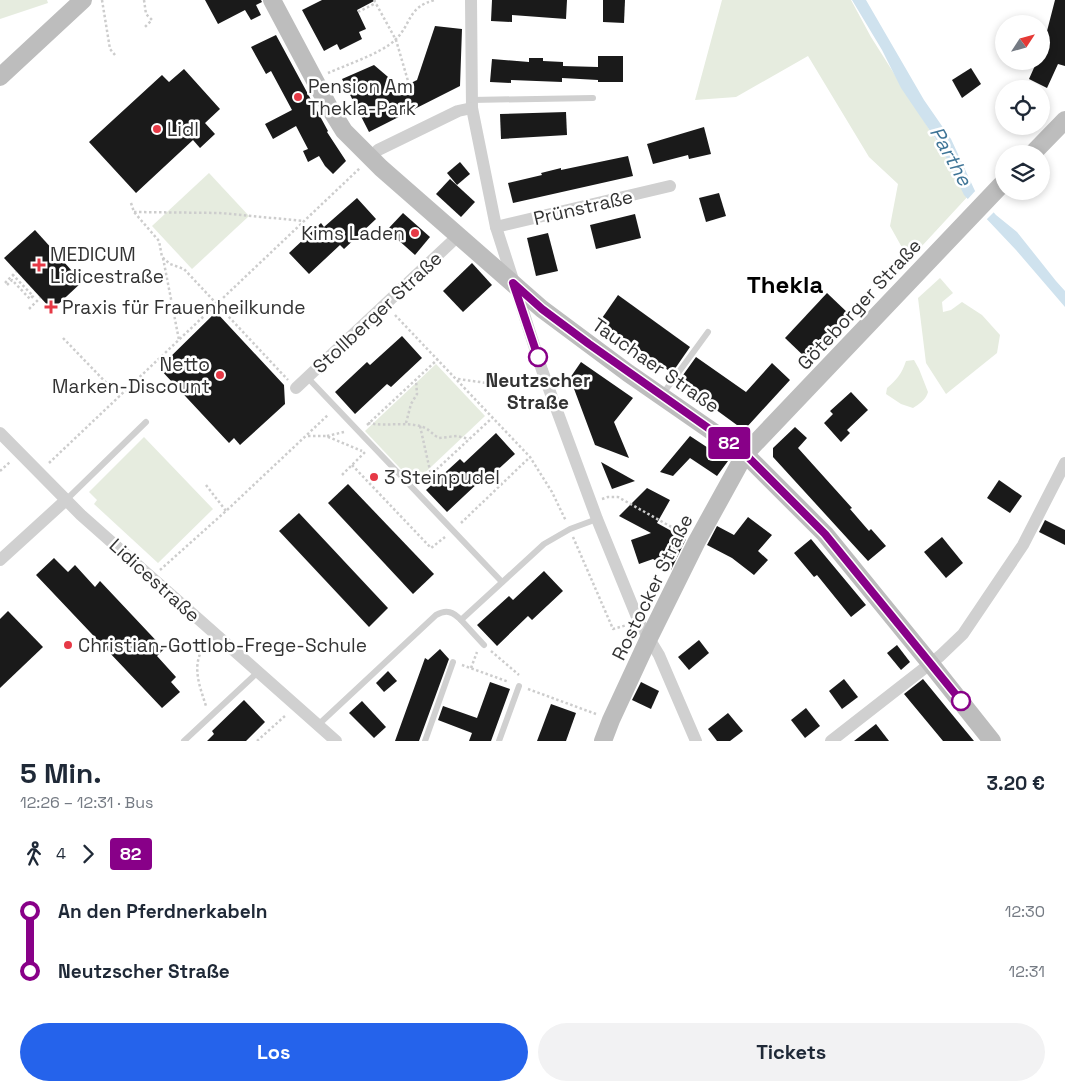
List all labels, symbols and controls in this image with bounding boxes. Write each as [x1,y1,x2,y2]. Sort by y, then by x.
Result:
north arrow [995,15,1050,70]
map controls [995,15,1050,200]
place label: Pension Am Thekla-Park [308,74,416,121]
button: locate [995,80,1050,135]
marker: Pension Am Thekla-Park [292,91,304,103]
place label: Lidl [167,117,199,142]
water label: Parthe [924,122,978,191]
marker: Lidl [151,123,163,135]
button: layers [995,145,1050,200]
street label: Prünstraße [531,184,635,231]
place label: Kims Laden [301,221,405,246]
marker: Kims Laden [409,227,421,239]
street label: Göteborger Straße [792,233,927,375]
place label: MEDICUM Lidicestraße [50,242,164,289]
street label: Stollberger Straße [307,246,447,379]
marker: MEDICUM Lidicestraße [32,258,46,272]
district label: Thekla [747,269,823,300]
place label: Praxis für Frauenheilkunde [62,295,306,320]
marker: Praxis für Frauenheilkunde [44,300,58,314]
street label: Tauchaer Straße [587,312,724,419]
marker: Neutzscher Straße [528,347,548,367]
place label: Netto Marken-Discount [52,352,210,399]
place label: Neutzscher Straße [485,368,591,415]
marker: Netto Marken-Discount [214,369,226,381]
line badge: 82 [706,427,752,459]
text: 82 [718,431,740,454]
place label: 3 Steinpudel [384,465,500,490]
marker: 3 Steinpudel [368,471,380,483]
street label: Rostocker Straße [606,510,699,664]
street label: Lidicestraße [104,533,205,628]
place label: Christian-Gottlob-Frege-Schule [78,633,367,658]
marker: Christian-Gottlob-Frege-Schule [62,639,74,651]
unlabelled marker [951,691,971,711]
text: 5 Min. [20,755,102,791]
text: 3.20 € [986,771,1045,796]
text: 12:26 – 12:31 · Bus [20,792,153,813]
icon: walk [20,840,48,868]
icon: forward [74,840,102,868]
text: 82 [120,842,142,865]
text: 4 [56,843,66,864]
text: An den Pferdnerkabeln [58,899,267,924]
text: 12:30 [1005,901,1045,922]
text: Neutzscher Straße [58,959,230,984]
text: 12:31 [1008,961,1045,982]
button: Los [20,1023,528,1081]
button: Tickets [538,1023,1045,1081]

